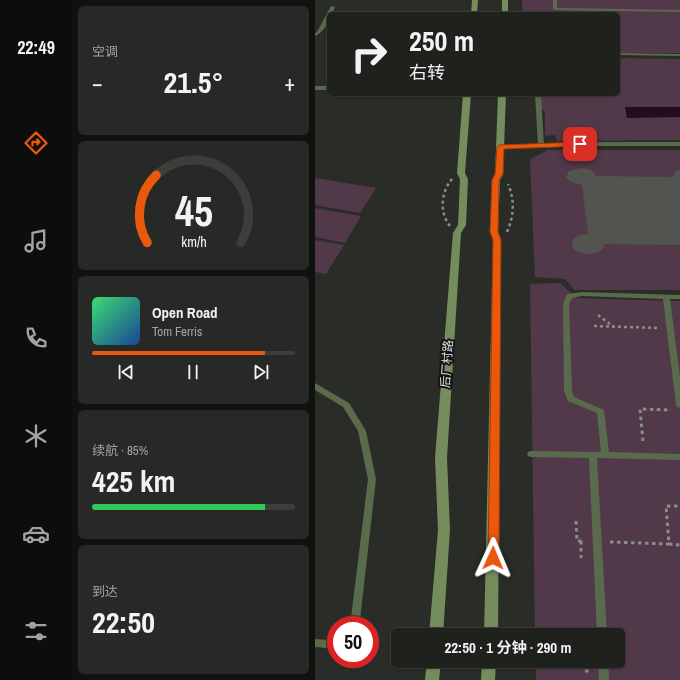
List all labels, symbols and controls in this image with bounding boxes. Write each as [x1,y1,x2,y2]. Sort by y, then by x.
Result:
text: 250 m [409,22,474,60]
icon: right [343,28,395,80]
text: 22:49 [17,35,55,60]
text: 空调 [92,43,118,60]
text: 右转 [409,60,445,85]
text: 21.5° [164,62,223,102]
text: − [92,68,103,98]
text: + [284,68,295,98]
pin [563,127,597,161]
icon: directions [22,129,50,157]
icon: arrive [569,133,591,155]
text: 45 [175,183,212,239]
icon: music [22,227,50,255]
text: km/h [181,232,206,251]
text: Open Road [152,302,218,323]
text: Tom Ferris [152,323,202,340]
icon: phone [22,324,50,352]
street label: 后厂村路 [437,339,457,389]
icon: previous [115,361,137,383]
icon: pause [182,361,204,383]
icon: next [250,361,272,383]
icon: climate [22,422,50,450]
text: 续航 · 85% [92,442,148,459]
text: 425 km [92,461,175,501]
icon: car [22,520,50,548]
position arrow [472,537,514,579]
text: 到达 [92,583,118,600]
text: 22:50 [92,602,155,642]
speed limit sign: 50 [327,616,379,668]
icon: filters [22,617,50,645]
text: 22:50 · 1 分钟 · 290 m [444,637,572,658]

